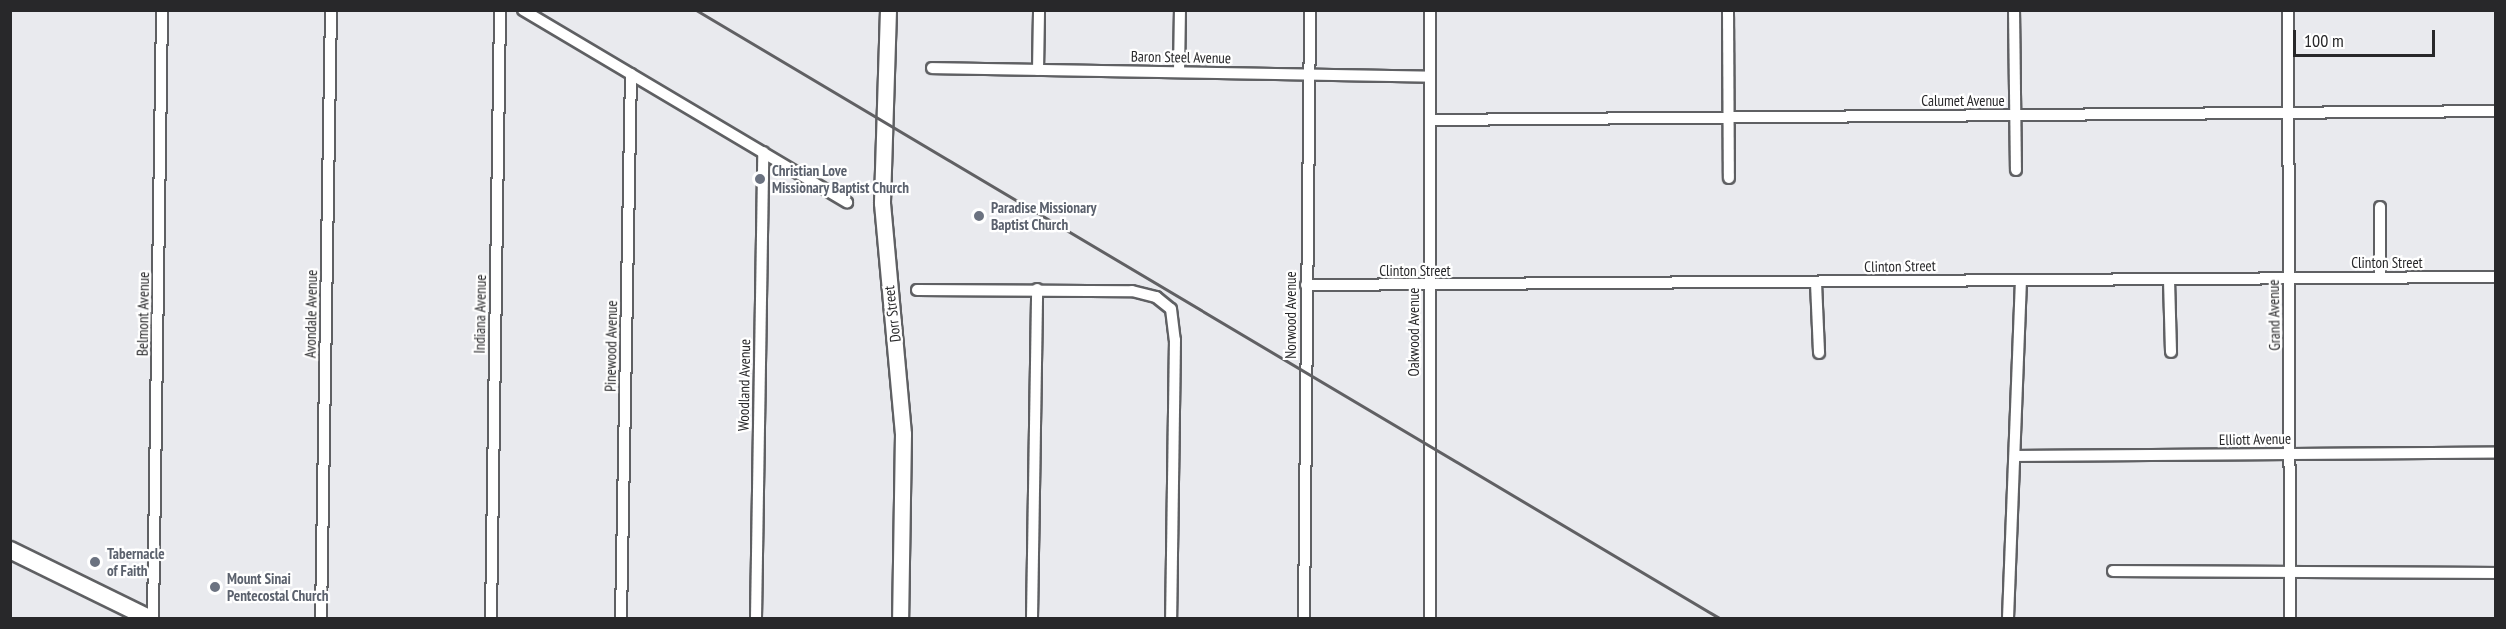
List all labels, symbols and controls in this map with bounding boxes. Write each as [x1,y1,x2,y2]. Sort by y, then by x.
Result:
scale bar [2296,18,2438,56]
text: 100 m [2304,29,2344,52]
street label: Baron Steel Avenue [1130,47,1232,67]
street label: Calumet Avenue [1921,92,2005,110]
place label: Christian Love Missionary Baptist Church [772,161,910,196]
marker: Christian Love Missionary Baptist Church [753,172,767,186]
place label: Paradise Missionary Baptist Church [991,198,1097,233]
marker: Paradise Missionary Baptist Church [972,209,986,223]
street label: Clinton Street [2351,254,2423,272]
street label: Clinton Street [1864,256,1936,276]
street label: Clinton Street [1379,262,1451,280]
street label: Avondale Avenue [301,269,321,359]
street label: Belmont Avenue [133,271,153,357]
street label: Norwood Avenue [1282,271,1300,359]
street label: Indiana Avenue [470,274,490,354]
street label: Grand Avenue [2264,279,2284,351]
street label: Dorr Street [880,285,904,343]
street label: Oakwood Avenue [1405,287,1423,377]
street label: Pinewood Avenue [601,300,621,392]
street label: Woodland Avenue [734,339,754,431]
street label: Elliott Avenue [2219,429,2291,449]
place label: Tabernacle of Faith [107,544,165,579]
marker: Tabernacle of Faith [88,555,102,569]
place label: Mount Sinai Pentecostal Church [227,569,329,604]
marker: Mount Sinai Pentecostal Church [208,580,222,594]

